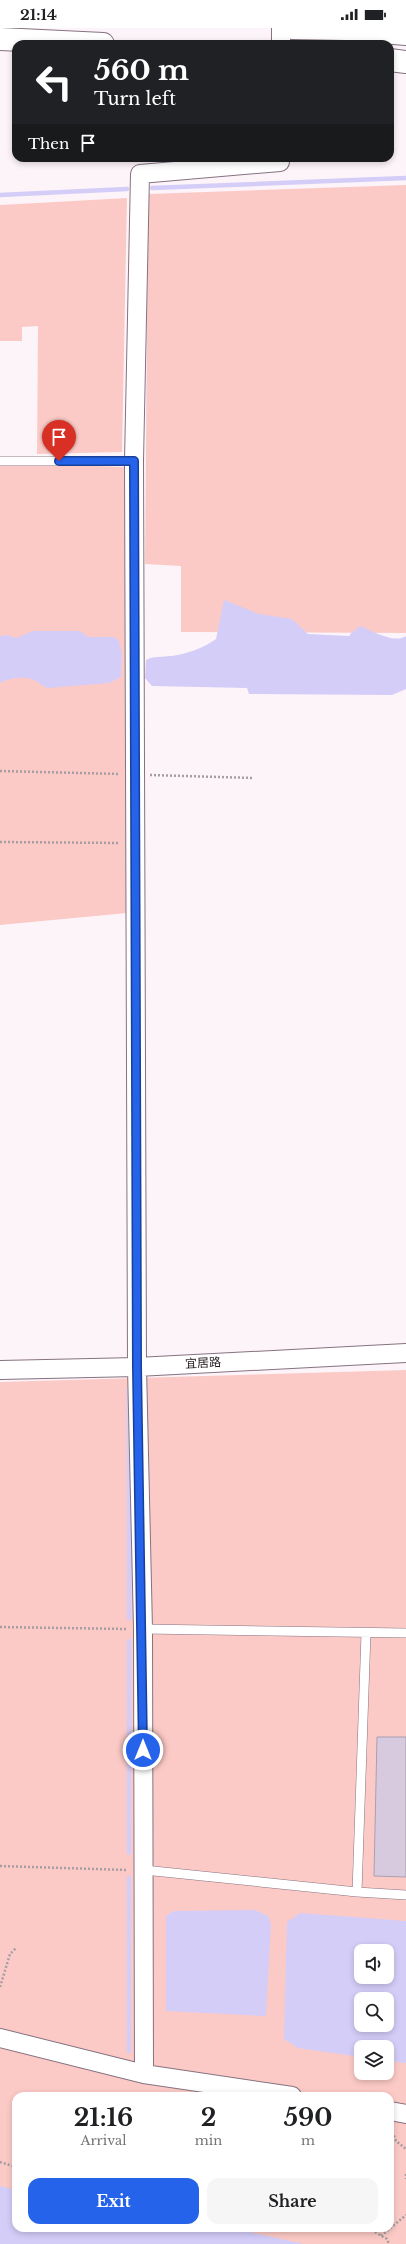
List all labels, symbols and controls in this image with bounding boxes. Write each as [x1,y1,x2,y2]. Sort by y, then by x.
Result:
text: 21:14 [20,5,57,24]
text: 560 m [94,53,189,88]
icon: left [28,56,80,108]
text: Turn left [94,88,176,110]
icon: arrive [77,132,99,154]
text: Then [28,134,69,153]
pin [42,420,76,461]
icon: arrive [48,426,70,448]
street label: 宜居路 [185,1354,221,1371]
position arrow [122,1729,164,1771]
map controls [354,1944,394,2080]
button: sound [354,1944,394,1984]
button: search [354,1992,394,2032]
button: layers [354,2040,394,2080]
text: 21:16 [74,2103,133,2132]
text: 2 [201,2103,216,2132]
text: 590 [284,2103,332,2132]
text: Arrival [80,2132,126,2149]
text: min [195,2132,222,2149]
text: m [301,2132,315,2149]
button: Exit [28,2178,199,2224]
button: Share [207,2178,378,2224]

